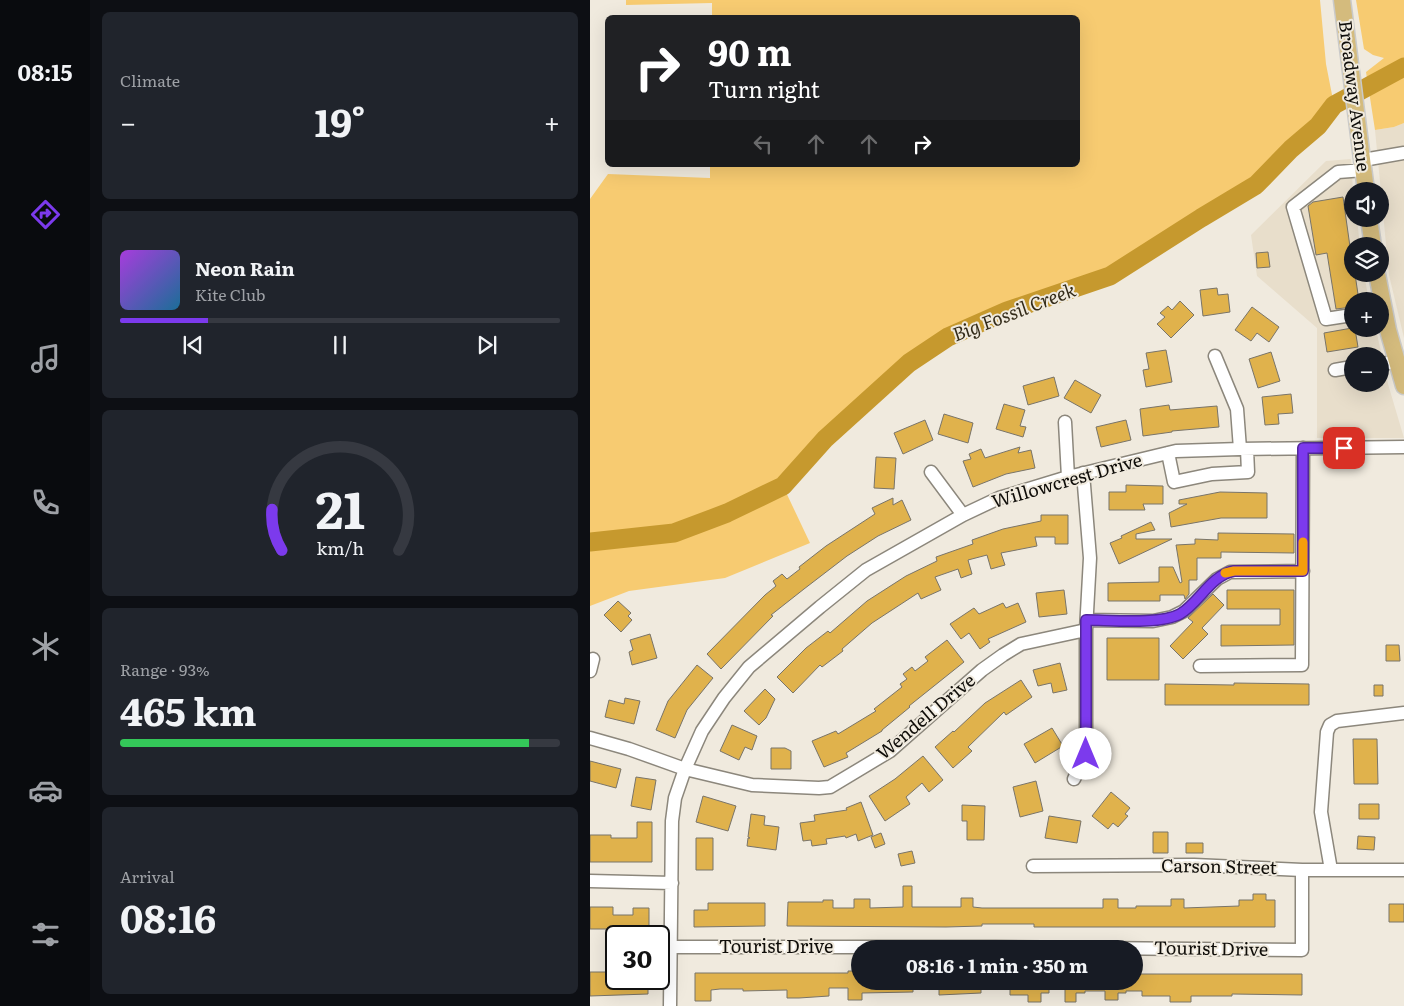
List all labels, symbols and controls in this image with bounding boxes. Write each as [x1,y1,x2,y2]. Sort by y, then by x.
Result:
street label: Broadway Avenue [1333,19,1378,173]
text: 90 m [708,25,792,77]
icon: right [625,35,690,100]
text: 08:15 [18,55,72,88]
text: Climate [120,68,180,92]
text: Turn right [708,72,820,105]
text: 19° [315,92,366,149]
text: − [120,100,136,142]
text: + [544,100,560,142]
icon: left [749,130,777,158]
icon: ahead [802,130,830,158]
icon: ahead [855,130,883,158]
icon: right [908,130,936,158]
map controls [1344,182,1389,392]
button: sound [1344,182,1389,227]
icon: directions [28,197,63,232]
button: layers [1344,237,1389,282]
text: Neon Rain [195,254,295,282]
water label: Big Fossil Creek [948,274,1080,347]
text: Kite Club [195,282,266,306]
button: + [1344,292,1389,337]
icon: previous [179,331,207,359]
icon: pause [326,331,354,359]
icon: next [473,331,501,359]
icon: music [28,341,63,376]
button: − [1344,347,1389,392]
pin [1323,427,1365,469]
icon: arrive [1330,434,1358,462]
street label: Willowcrest Drive [988,445,1145,514]
text: 21 [315,468,365,545]
icon: phone [28,485,63,520]
text: km/h [316,534,364,561]
icon: climate [28,629,63,664]
text: Range · 93% [120,657,210,681]
street label: Wendell Drive [870,666,980,765]
text: 465 km [120,681,257,738]
position arrow [1059,727,1111,779]
icon: car [28,773,63,808]
street label: Carson Street [1161,851,1278,880]
text: Arrival [120,864,175,888]
text: 08:16 [120,888,216,945]
icon: filters [28,917,63,952]
speed limit sign: 30 [605,925,670,990]
street label: Tourist Drive [719,932,833,959]
street label: Tourist Drive [1154,933,1269,962]
text: 08:16 · 1 min · 350 m [906,951,1088,979]

